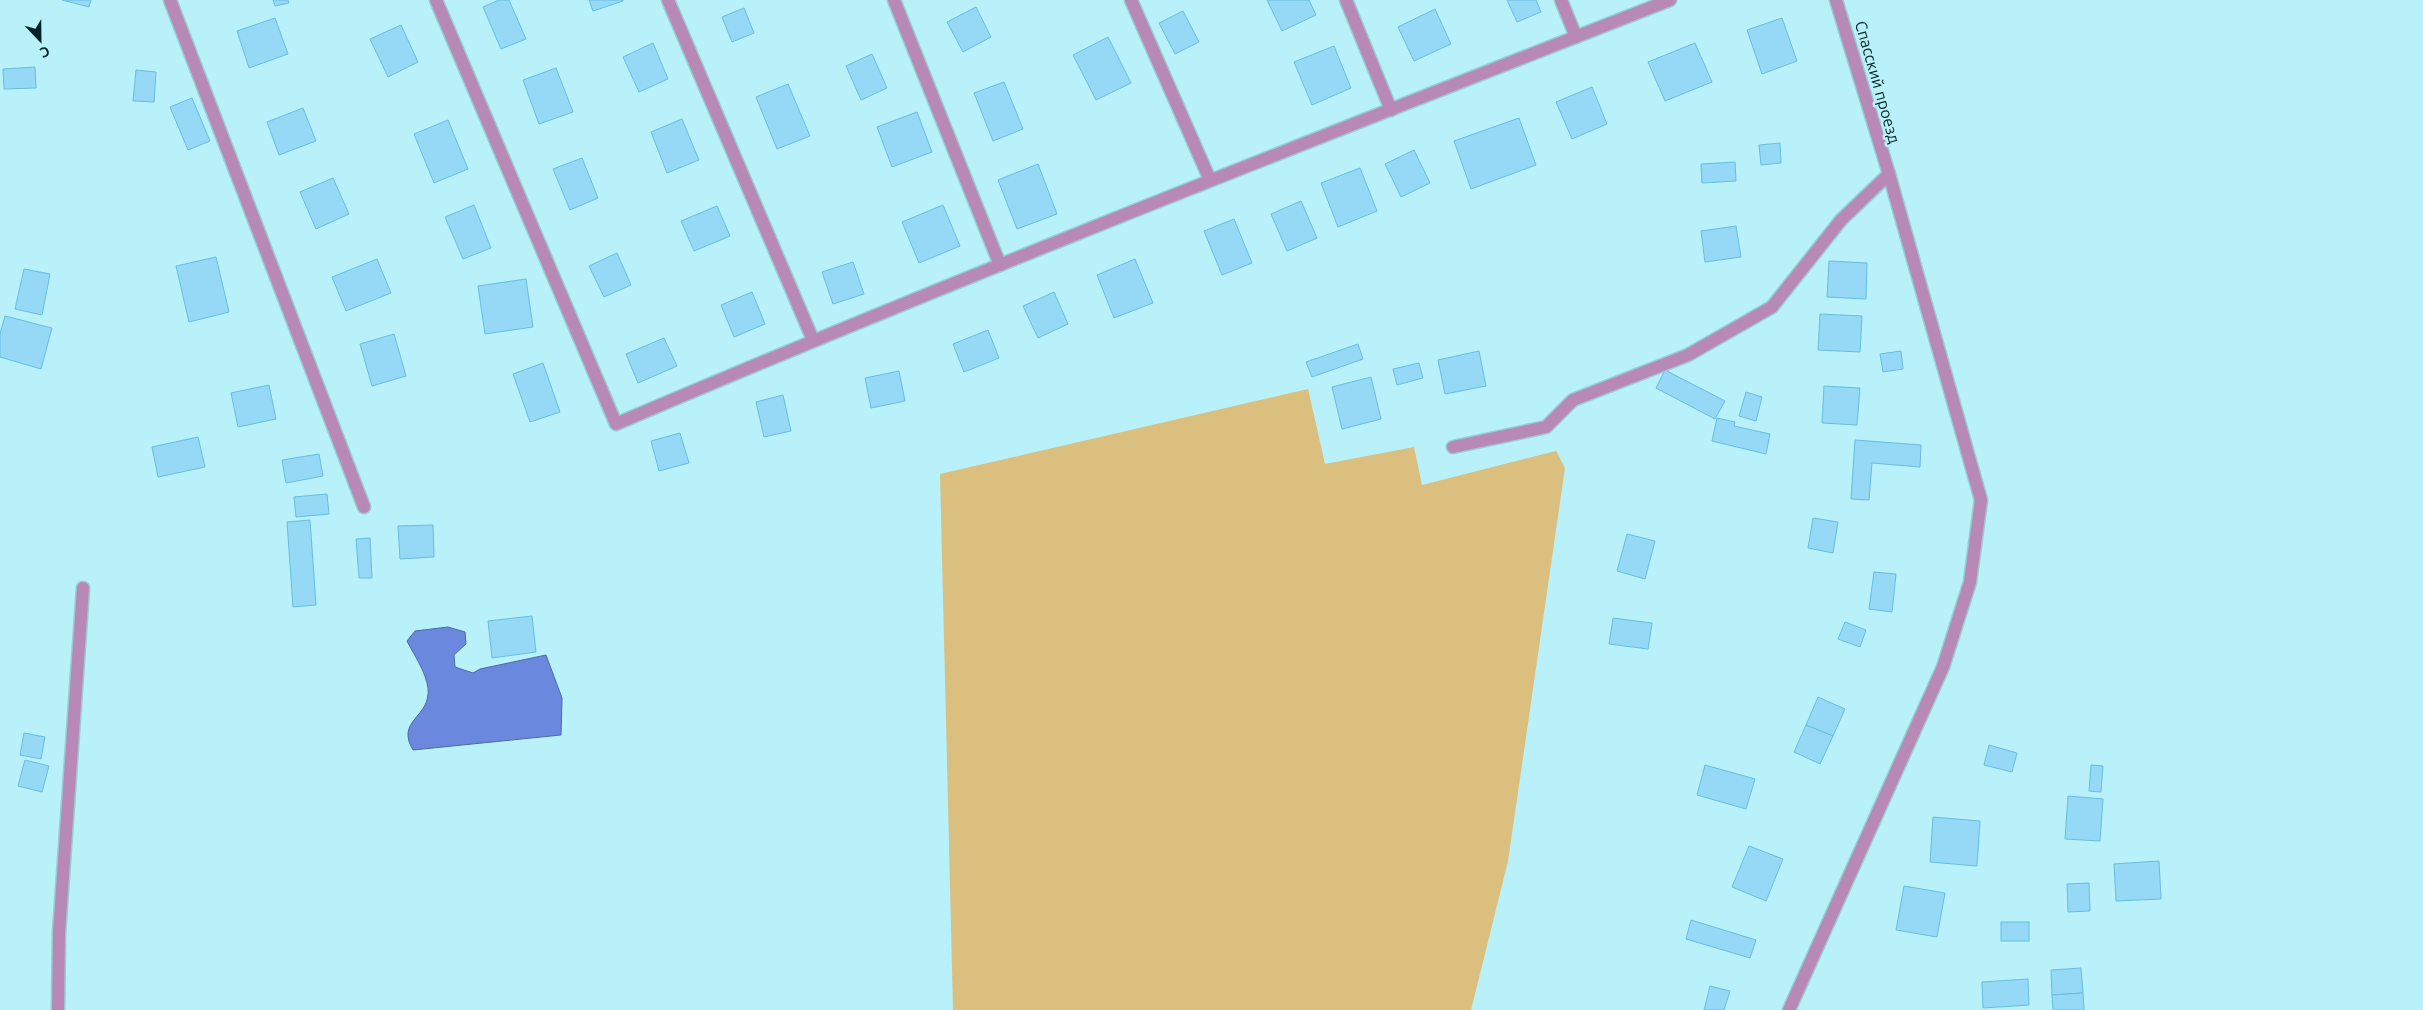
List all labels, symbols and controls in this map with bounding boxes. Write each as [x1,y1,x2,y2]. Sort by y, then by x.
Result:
north arrow [15,15,65,65]
street label: Спасский проезд [1852,19,1904,145]
text: С [38,43,52,61]

